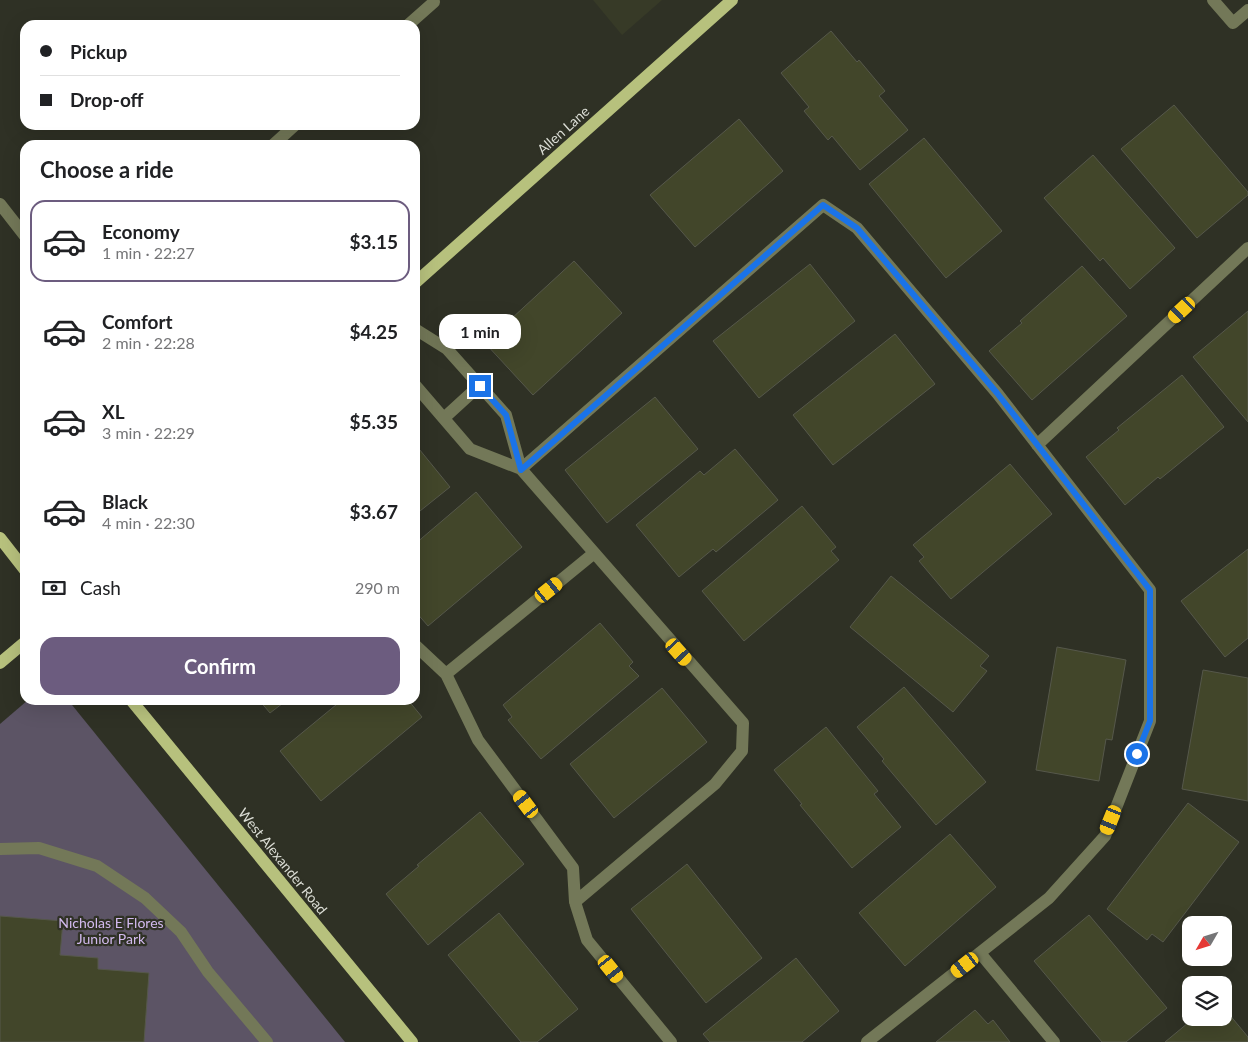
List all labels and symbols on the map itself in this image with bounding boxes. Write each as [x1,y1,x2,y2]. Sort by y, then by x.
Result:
street label: Allen Lane [533,102,593,158]
car [1165,294,1198,326]
callout: 1 min [439,314,521,348]
route end [469,375,491,397]
car [532,575,565,605]
car [663,636,694,668]
route start [1126,743,1148,765]
car [510,788,541,820]
car [1098,803,1123,837]
street label: West Alexander Road [235,804,331,918]
park label: Nicholas E Flores Junior Park [58,914,164,947]
north arrow [1182,916,1232,966]
car [948,950,981,980]
car [595,953,626,985]

